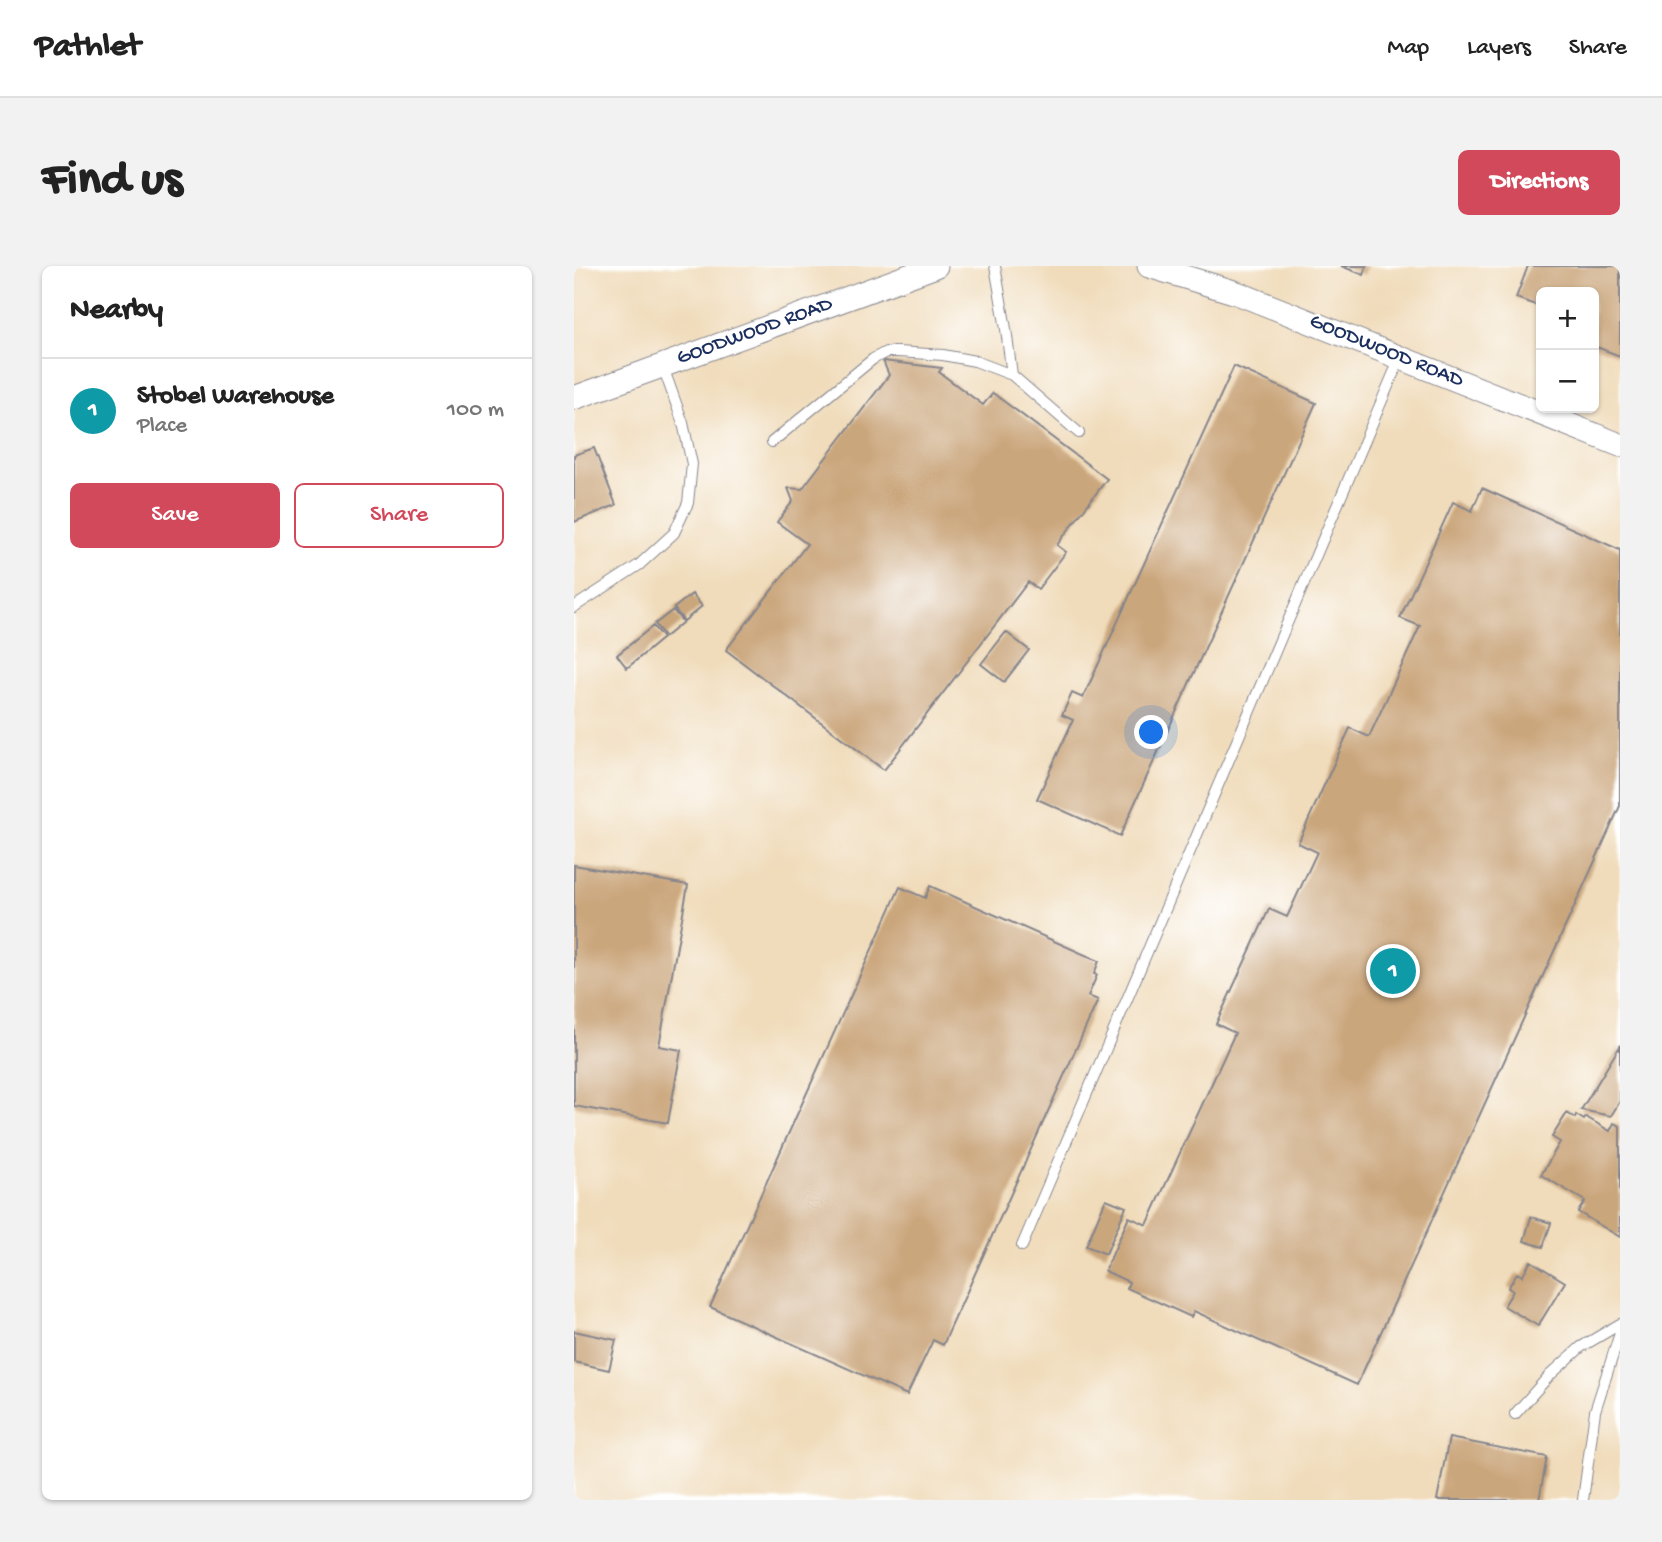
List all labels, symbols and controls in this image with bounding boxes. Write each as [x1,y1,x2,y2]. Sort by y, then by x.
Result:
text: Pathlet [35,29,141,67]
text: Map [1387,34,1429,63]
text: Layers [1467,34,1531,63]
text: Share [1569,34,1627,63]
button: Directions [1458,150,1620,215]
text: Find us [42,153,182,211]
map controls [1536,287,1599,413]
button: + [1536,287,1599,350]
street label: GOODWOOD ROAD [674,292,836,372]
text: Nearby [70,294,163,329]
street label: GOODWOOD ROAD [1305,310,1467,394]
button: − [1536,350,1599,413]
text: Stobel Warehouse [137,382,334,413]
text: 1 [88,397,98,424]
text: 100 m [447,397,504,424]
text: Place [137,413,187,440]
button: Save [70,483,280,548]
button: Share [294,483,504,548]
your location [1134,715,1168,749]
pin: 1 [1370,945,1416,997]

